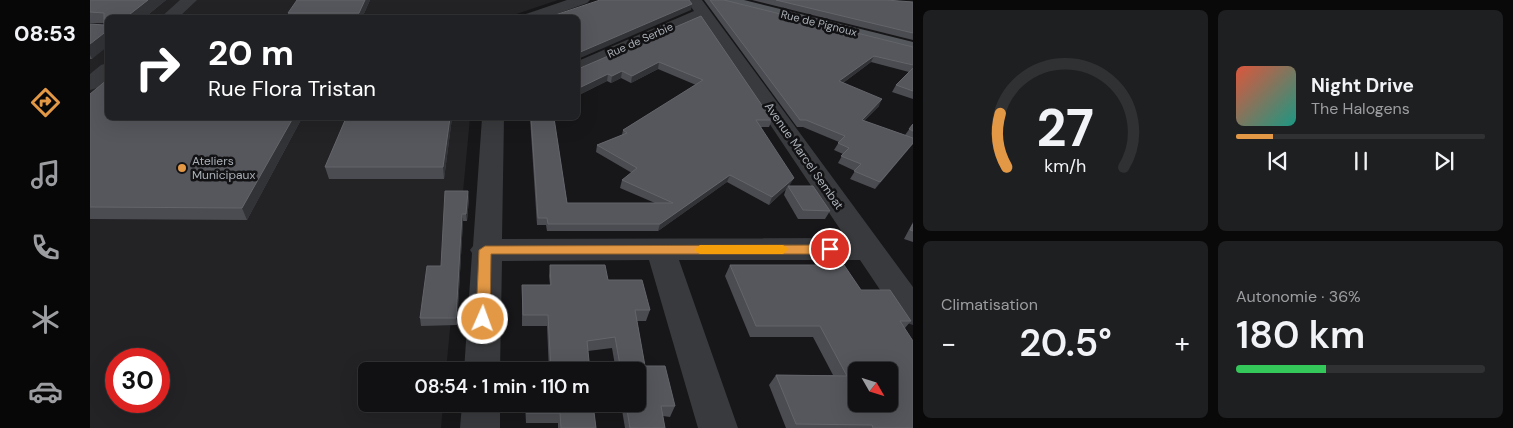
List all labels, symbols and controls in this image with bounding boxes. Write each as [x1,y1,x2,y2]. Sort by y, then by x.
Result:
street label: Rue de Pignoux [780,7,859,39]
text: 08:53 [14,19,76,48]
street label: Rue de Serbie [605,19,675,61]
text: 20 m [208,30,294,76]
icon: right [125,35,190,100]
text: Night Drive [1311,73,1414,98]
text: Rue Flora Tristan [208,74,376,103]
icon: directions [28,85,63,120]
text: 27 [1037,94,1094,162]
text: The Halogens [1311,98,1410,119]
street label: Avenue Marcel Sembat [761,99,847,213]
icon: previous [1264,147,1292,175]
icon: pause [1347,147,1375,175]
icon: next [1430,147,1458,175]
place label: Ateliers Municipaux [192,153,255,183]
text: km/h [1044,154,1087,178]
icon: music [28,157,63,192]
marker: Ateliers Municipaux [176,162,188,174]
pin [809,228,851,270]
icon: phone [28,230,63,265]
icon: arrive [816,235,844,263]
text: Autonomie · 36% [1236,286,1361,307]
position arrow [456,292,508,344]
text: Climatisation [941,294,1038,315]
icon: climate [28,302,63,337]
text: 180 km [1236,310,1365,360]
text: 20.5° [1019,318,1112,368]
text: − [941,325,956,362]
text: + [1175,325,1190,362]
speed limit sign: 30 [105,348,170,413]
north arrow [848,362,898,412]
map controls [848,362,898,412]
icon: car [28,374,63,409]
text: 08:54 · 1 min · 110 m [414,374,590,399]

